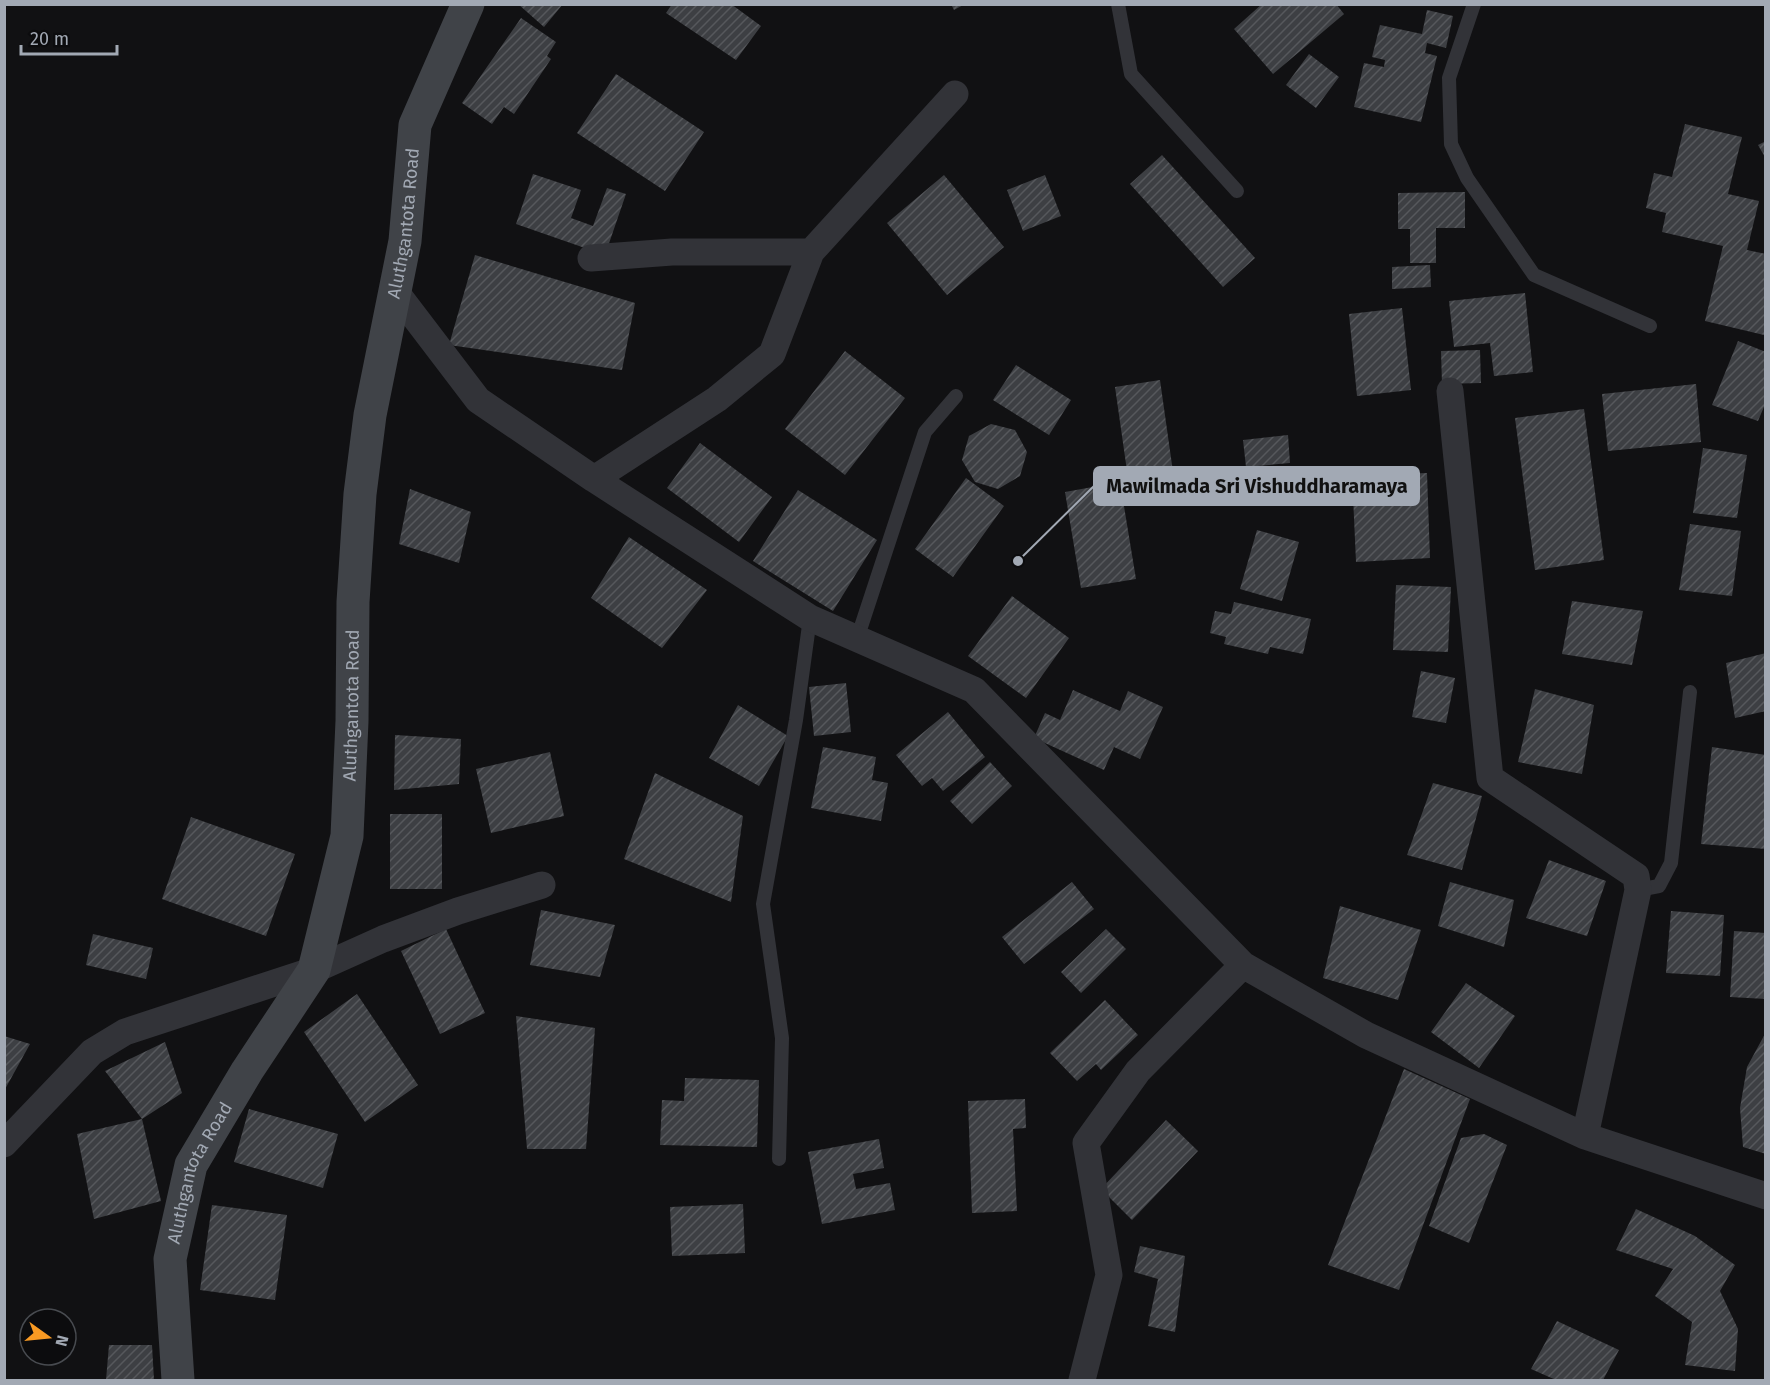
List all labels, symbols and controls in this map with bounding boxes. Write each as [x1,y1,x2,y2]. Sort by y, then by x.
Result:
scale bar [21,18,117,56]
text: 20 m [30,28,69,50]
street label: Aluthgantota Road [383,147,424,301]
callout: Mawilmada Sri Vishuddharamaya [1094,467,1419,505]
text: Mawilmada Sri Vishuddharamaya [1106,474,1408,498]
street label: Aluthgantota Road [338,629,364,782]
street label: Aluthgantota Road [163,1098,237,1246]
north arrow [18,1307,78,1367]
text: N [51,1333,73,1348]

